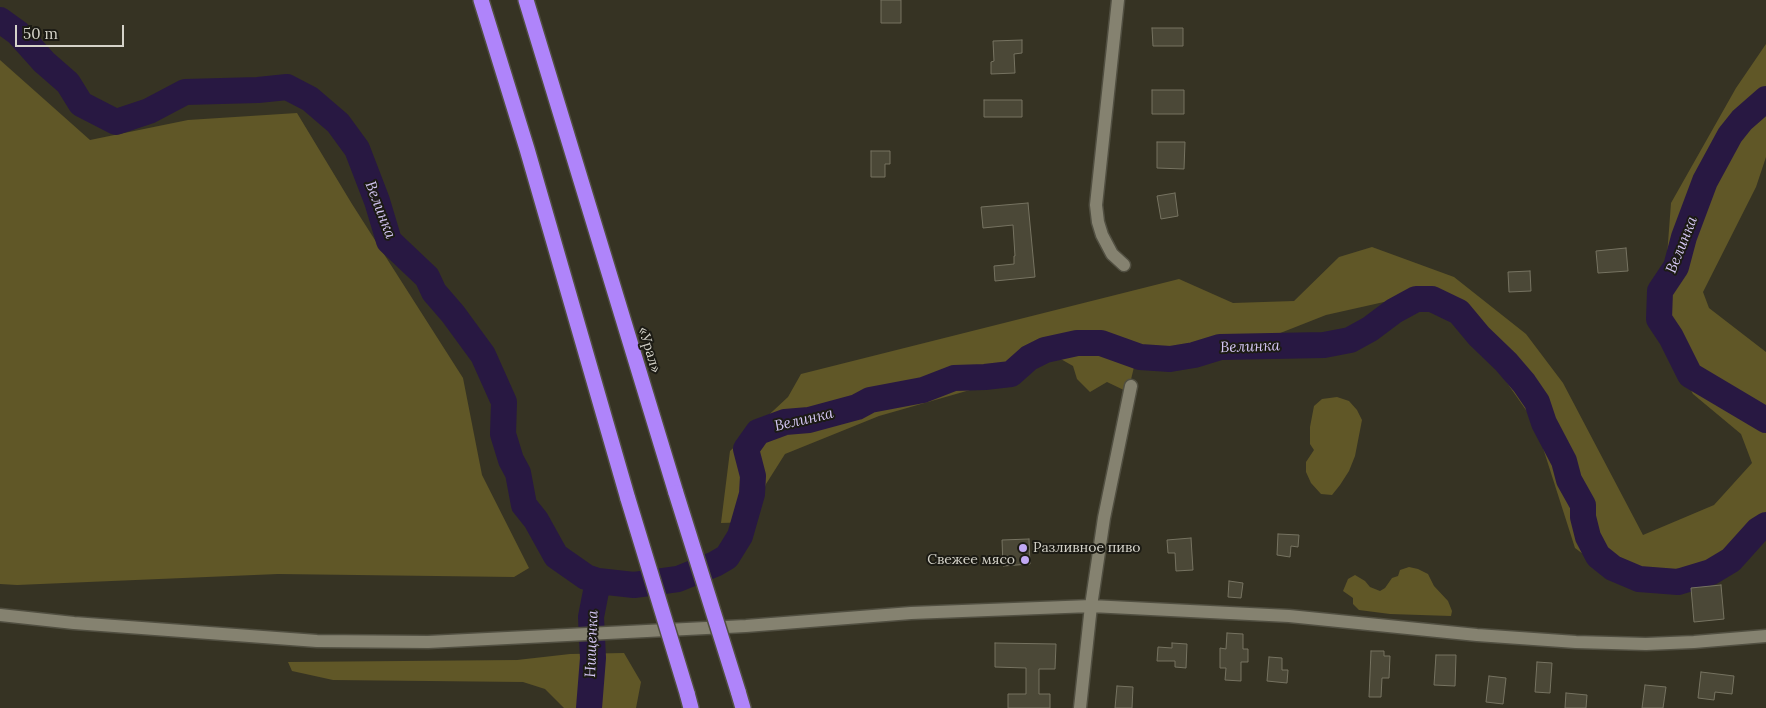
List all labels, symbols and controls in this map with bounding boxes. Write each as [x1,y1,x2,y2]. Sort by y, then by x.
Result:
scale bar [18,15,126,47]
text: 50 m [23,24,58,43]
water label: Велинка [361,179,399,241]
water label: Велинка [1662,214,1702,276]
street label: «Урал» [634,325,664,375]
water label: Велинка [1220,337,1280,357]
water label: Велинка [773,405,835,435]
place label: Разливное пиво [1033,540,1141,556]
marker: Разливное пиво [1017,542,1029,554]
place label: Свежее мясо [927,552,1015,568]
marker: Свежее мясо [1019,554,1031,566]
water label: Нищенка [582,610,602,678]

